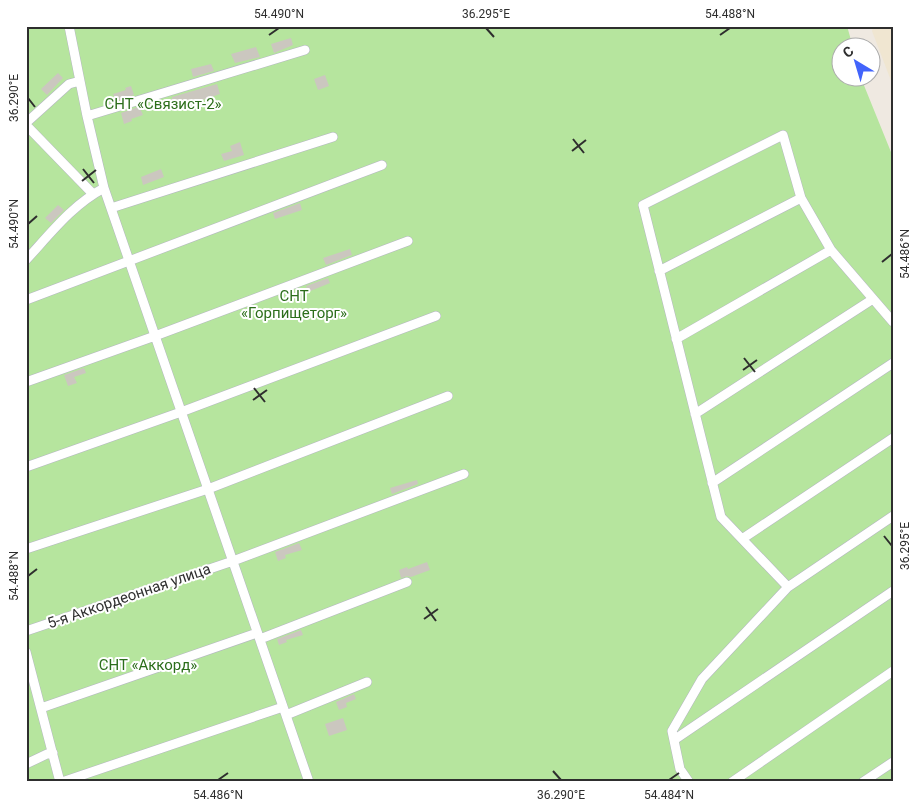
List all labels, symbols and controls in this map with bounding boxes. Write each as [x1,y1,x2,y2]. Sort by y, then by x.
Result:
text: 54.490°N [254,7,304,21]
text: 36.295°E [462,7,510,21]
text: 54.488°N [705,7,755,21]
north arrow [832,38,882,88]
text: С [839,43,857,61]
text: 36.290°E [7,74,21,122]
park label: СНТ «Связист-2» [104,95,222,113]
text: 54.490°N [7,199,21,249]
text: 54.486°N [898,229,912,279]
park label: СНТ «Горпищеторг» [241,287,347,322]
text: 36.295°E [898,522,912,570]
text: 54.488°N [7,551,21,601]
street label: 5-я Аккордеонная улица [45,560,213,632]
park label: СНТ «Аккорд» [99,656,197,674]
text: 54.486°N [193,788,243,802]
text: 36.290°E [537,788,585,802]
text: 54.484°N [644,788,694,802]

